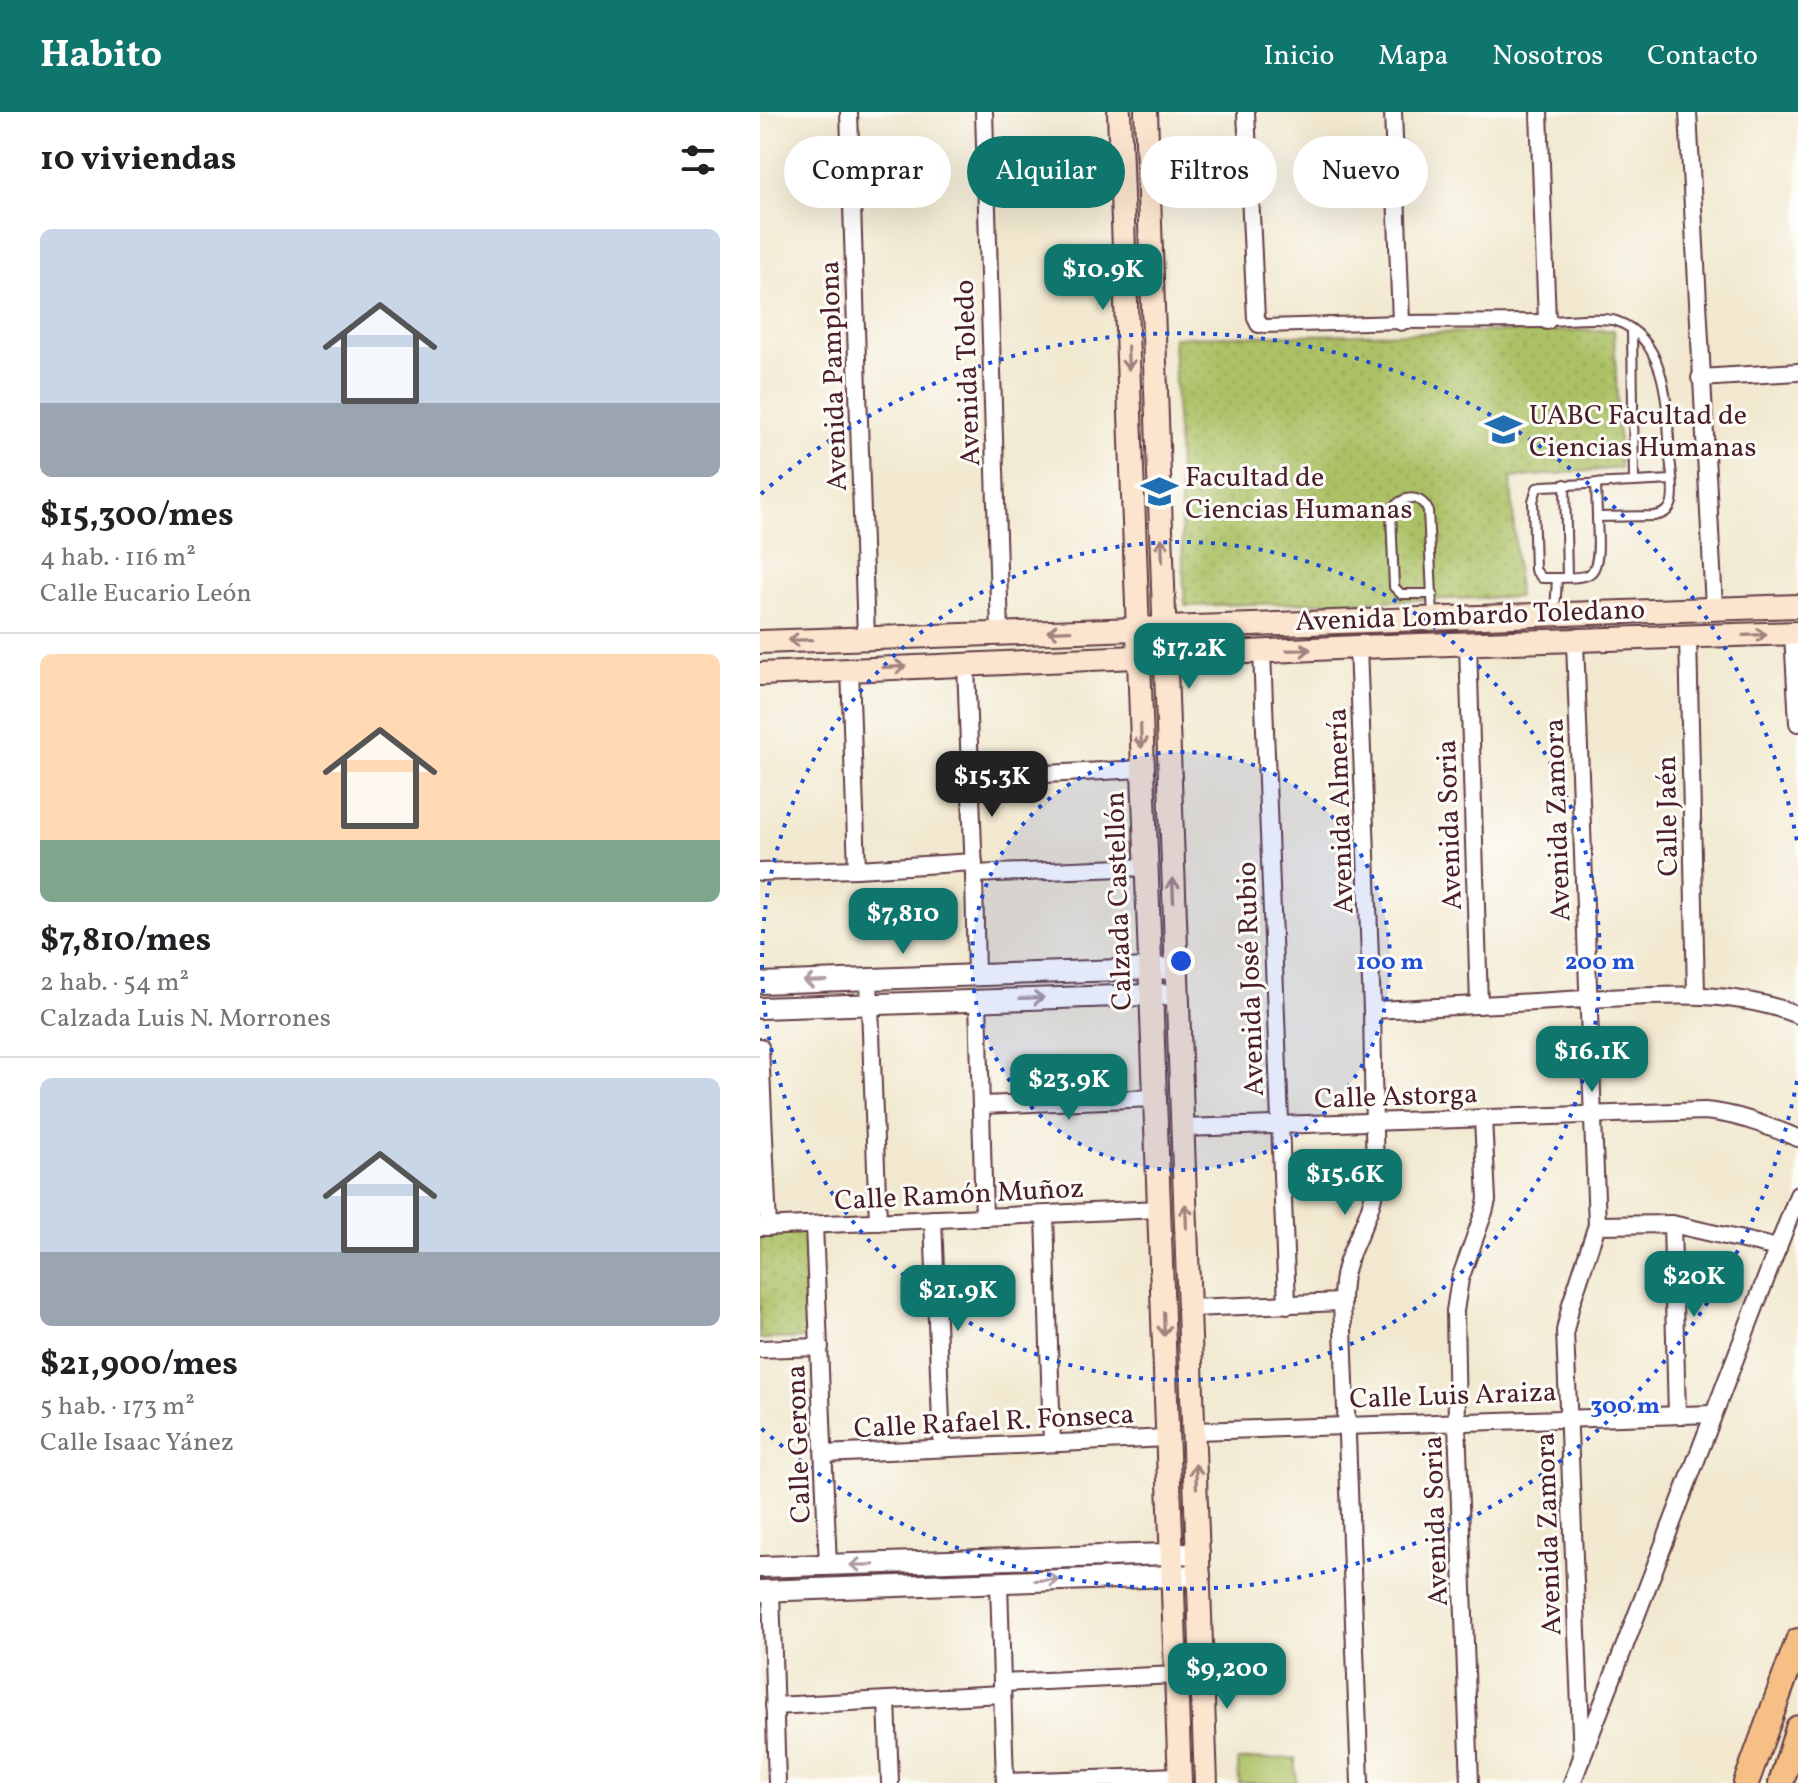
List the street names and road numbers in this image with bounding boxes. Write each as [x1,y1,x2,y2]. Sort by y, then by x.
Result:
street label: Avenida Pamplona [811,260,858,492]
street label: Avenida Toledo [946,279,991,467]
street label: Avenida Lombardo Toledano [1294,591,1646,642]
street label: Avenida Almería [1318,707,1365,915]
street label: Avenida Zamora [1535,718,1582,922]
street label: Avenida Soria [1428,739,1473,911]
street label: Calle Jaén [1648,755,1689,877]
street label: Calzada Castellón [1096,791,1143,1011]
street label: Avenida José Rubio [1228,861,1275,1097]
street label: Calle Astorga [1313,1075,1479,1120]
street label: Calle Ramón Muñoz [833,1169,1085,1222]
street label: Calle Gerona [777,1364,822,1524]
street label: Calle Luis Araiza [1349,1373,1557,1420]
street label: Calle Rafael R. Fonseca [853,1396,1135,1449]
street label: Avenida Zamora [1526,1432,1573,1636]
street label: Avenida Soria [1414,1435,1459,1607]

